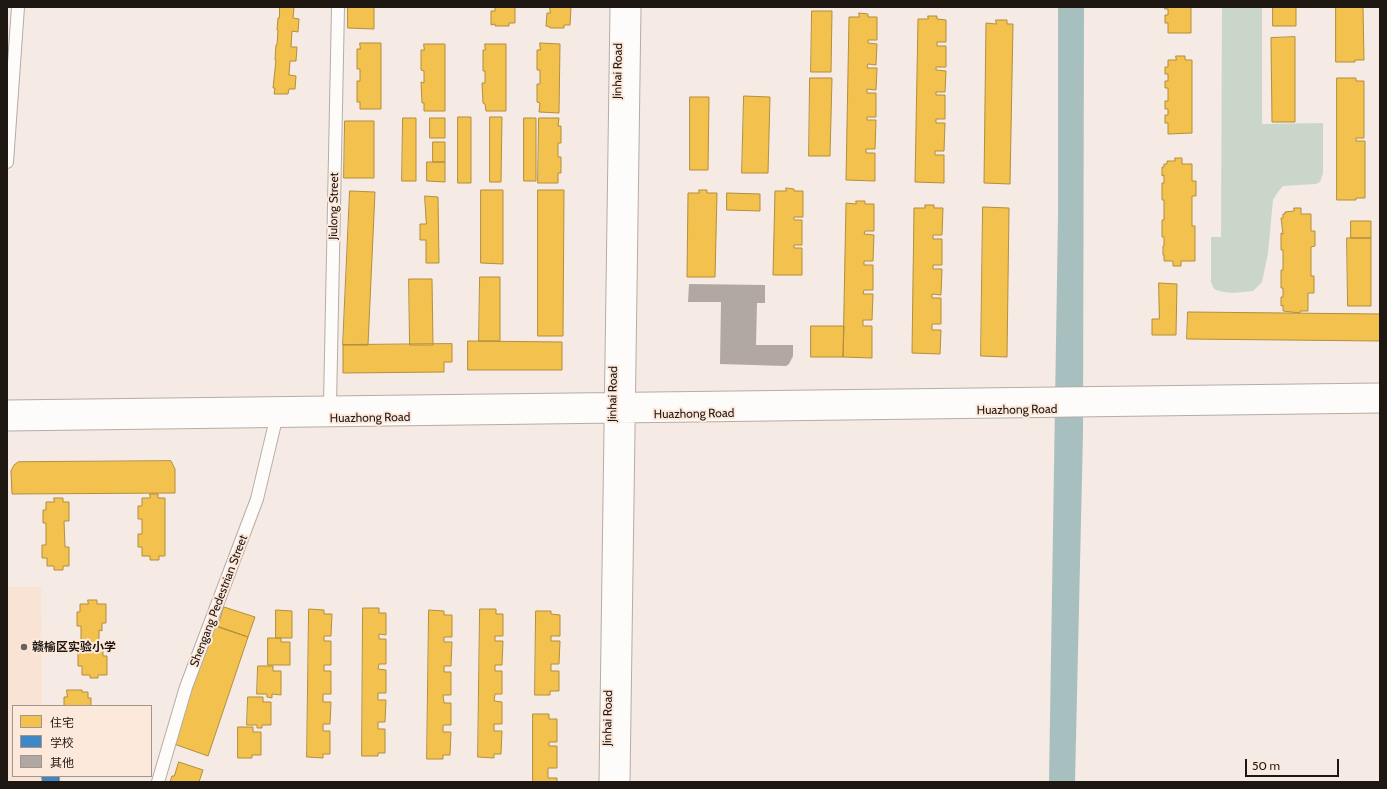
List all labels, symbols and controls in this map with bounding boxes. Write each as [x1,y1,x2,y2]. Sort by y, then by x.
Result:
street label: Jinhai Road [610,43,626,99]
street label: Jiulong Street [326,172,342,240]
street label: Jinhai Road [605,366,621,422]
street label: Huazhong Road [977,402,1057,418]
street label: Huazhong Road [654,406,734,422]
street label: Huazhong Road [330,410,410,426]
street label: Shengang Pedestrian Street [187,533,251,669]
place label: 赣榆区实验小学 [32,640,116,654]
marker: 赣榆区实验小学 [19,642,29,652]
street label: Jinhai Road [600,690,616,746]
legend [12,705,152,777]
text: 住宅 [50,715,74,730]
text: 学校 [50,735,74,750]
scale bar [1247,751,1341,777]
text: 其他 [50,755,74,770]
text: 50 m [1252,758,1280,773]

